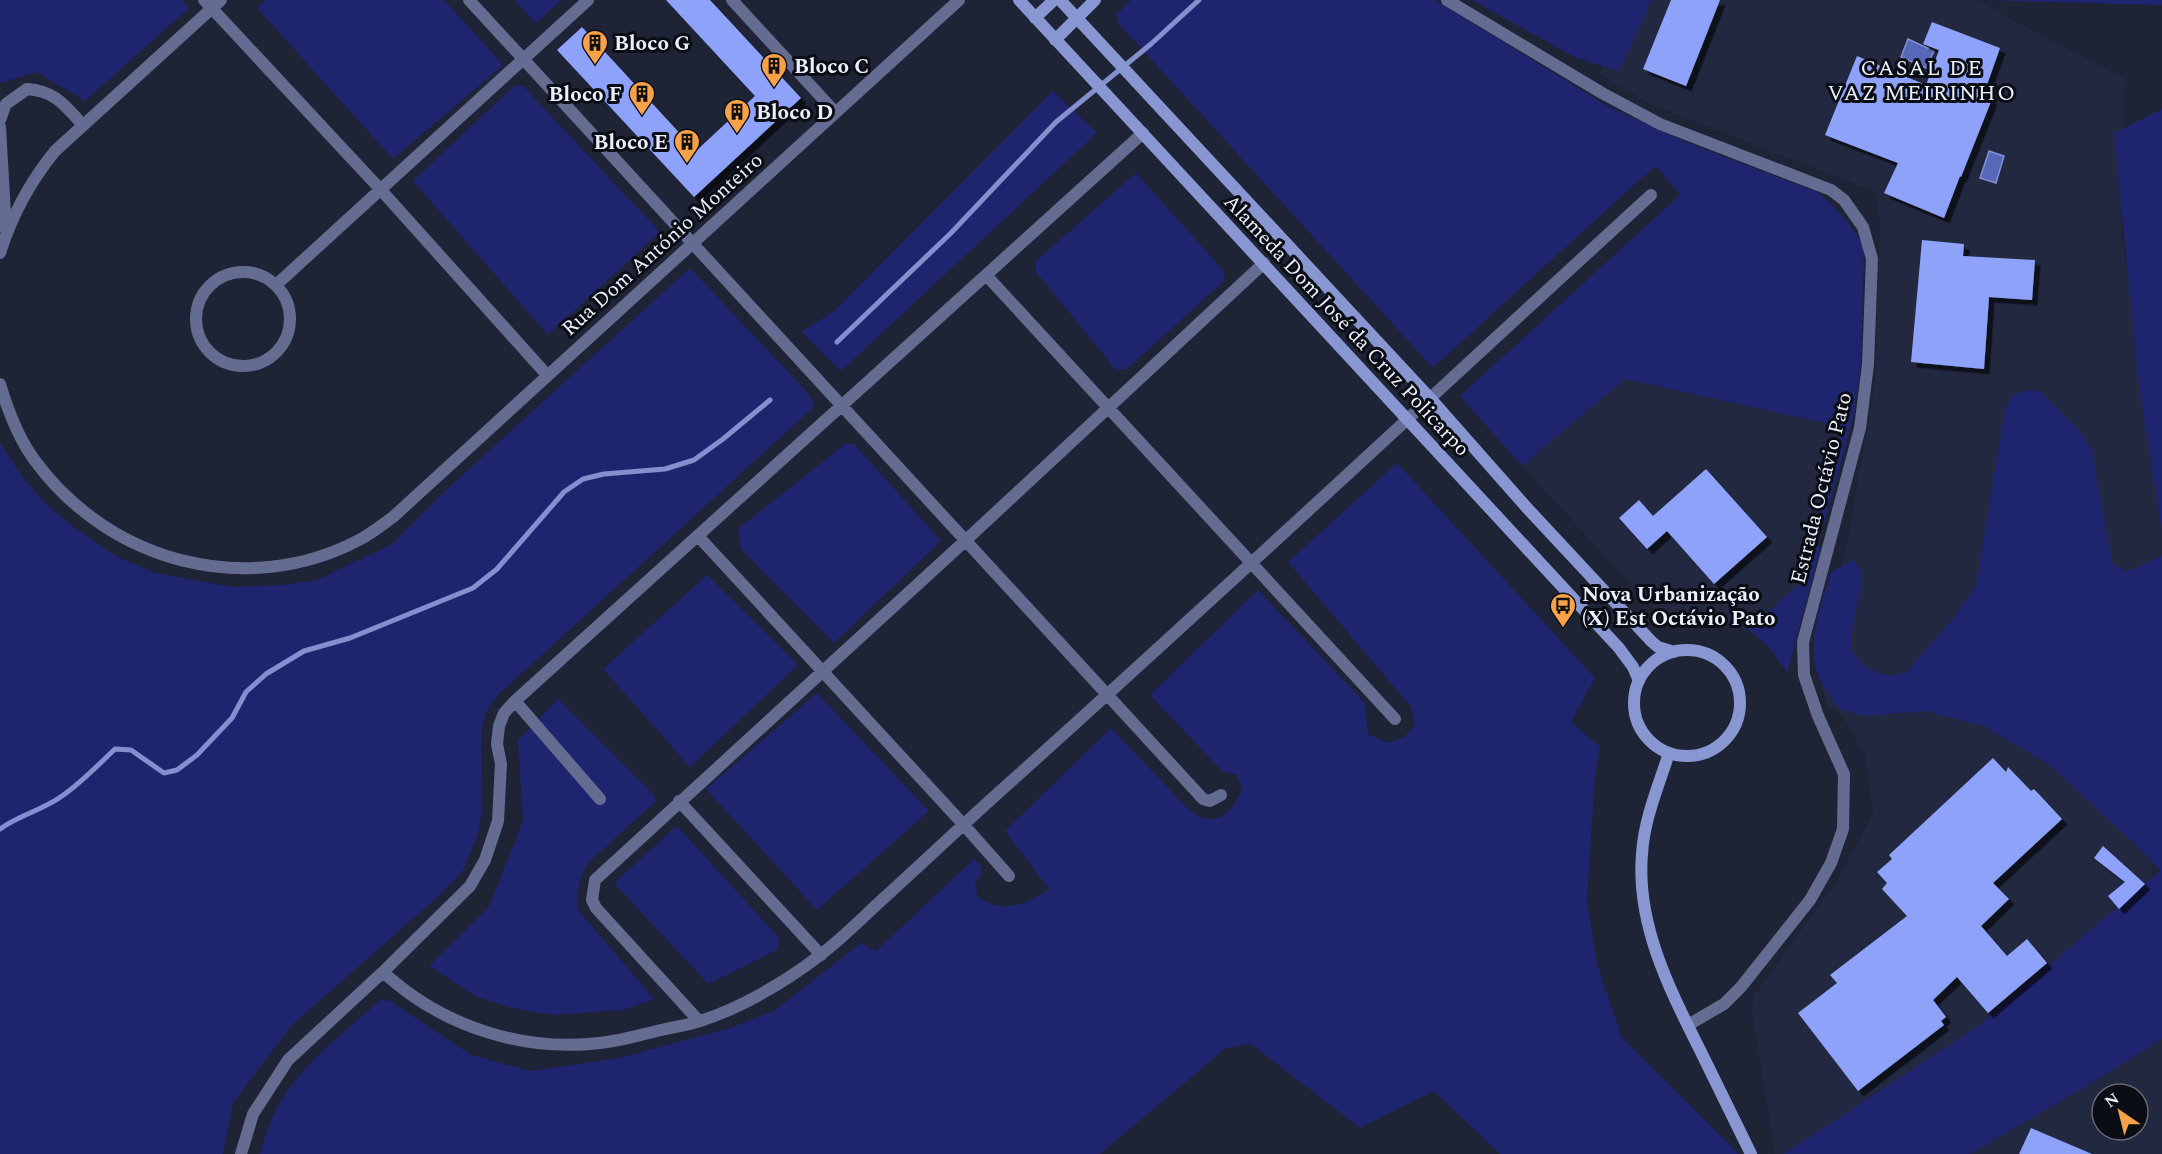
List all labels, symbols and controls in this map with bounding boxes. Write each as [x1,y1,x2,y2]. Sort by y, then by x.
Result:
building icon: Bloco G [580,28,610,66]
place label: Bloco G [614,28,690,60]
building icon: Bloco C [759,51,789,89]
place label: Bloco C [794,51,869,83]
district label: CASAL DE VAZ MEIRINHO [1828,52,2016,110]
place label: Bloco F [549,79,622,111]
building icon: Bloco F [627,79,657,117]
building icon: Bloco D [722,97,752,135]
place label: Bloco D [756,97,833,129]
place label: Bloco E [594,127,668,159]
building icon: Bloco E [672,127,702,165]
street label: Rua Dom António Monteiro [555,145,771,344]
street label: Alameda Dom José da Cruz Policarpo [1216,187,1477,464]
street label: Estrada Octávio Pato [1783,389,1861,587]
place label: Nova Urbanização (X) Est Octávio Pato [1582,579,1775,635]
bus stop icon: Nova Urbanização (X) Est Octávio Pato [1548,591,1578,629]
north arrow [2090,1082,2150,1142]
text: N [2100,1087,2124,1114]

